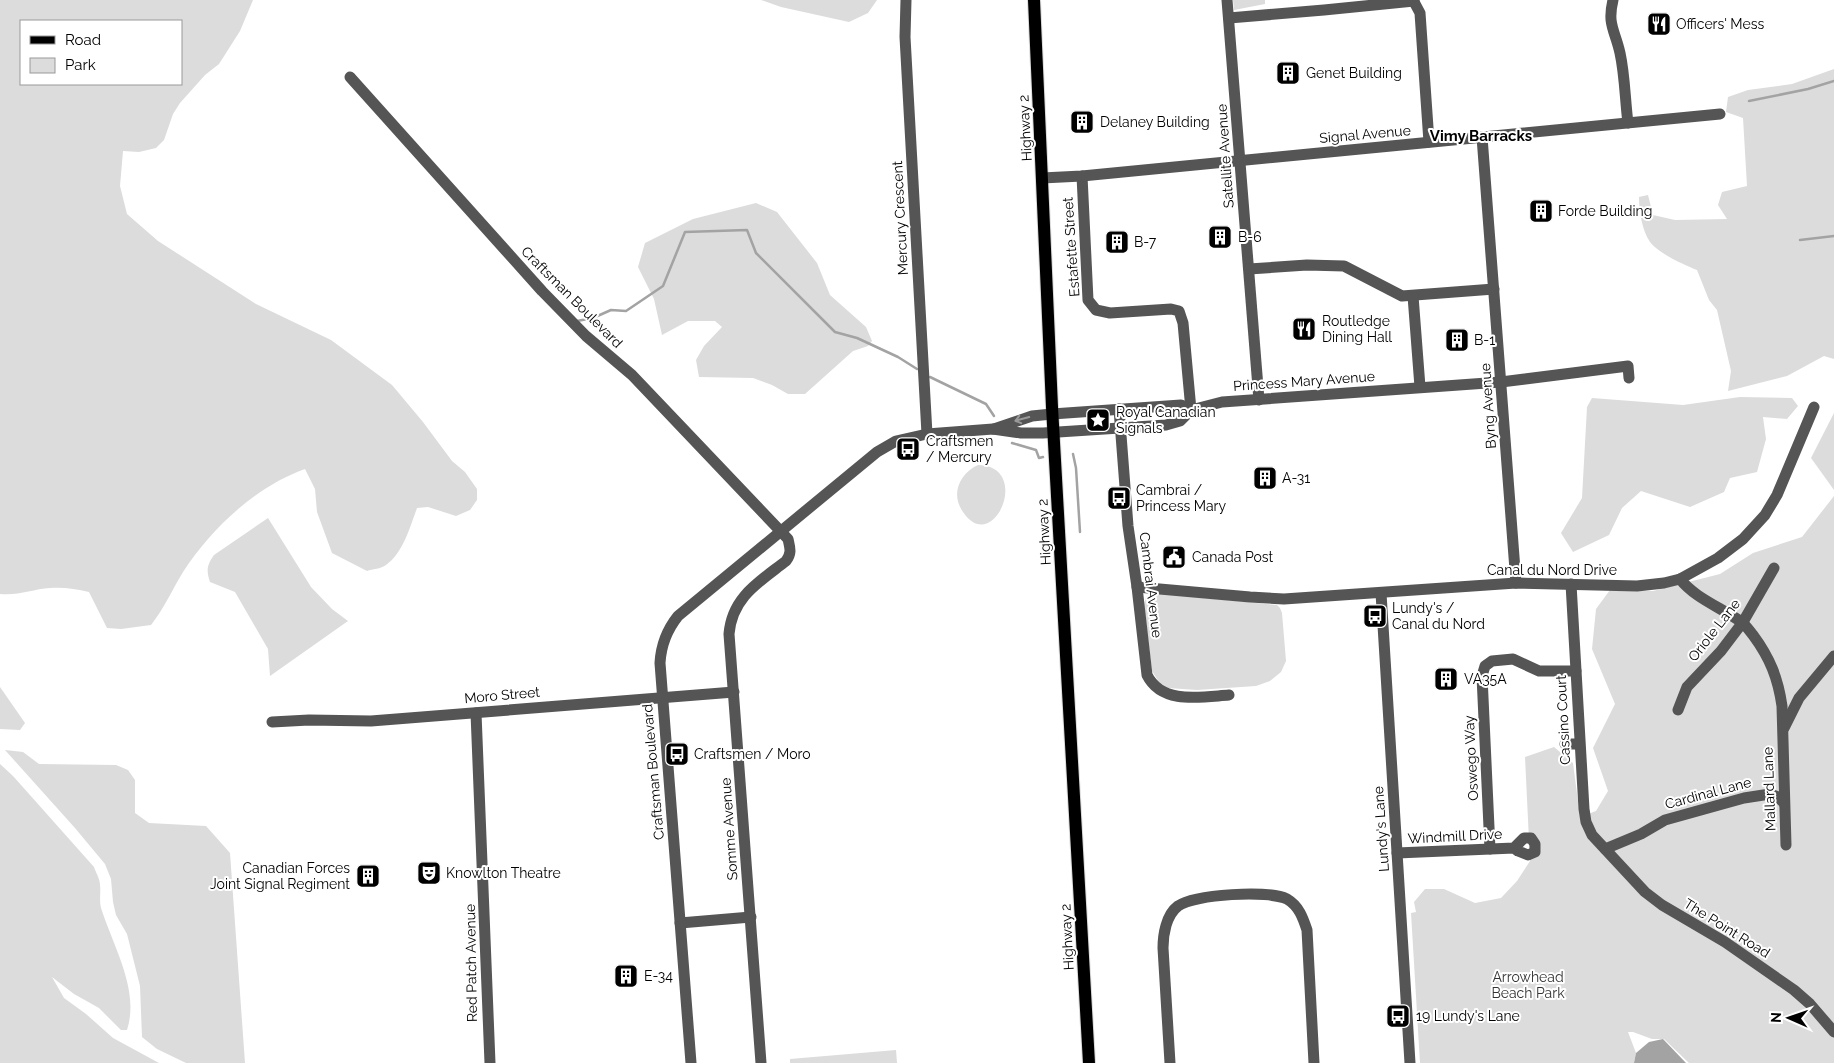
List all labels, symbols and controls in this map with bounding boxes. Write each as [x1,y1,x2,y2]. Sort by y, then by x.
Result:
restaurant icon: Officers' Mess [1646,11,1672,37]
place label: Officers' Mess [1676,16,1764,32]
legend [20,20,182,85]
text: Road [65,31,101,49]
text: Park [65,56,96,74]
building icon: Genet Building [1275,60,1301,86]
place label: Genet Building [1306,65,1402,81]
street label: Highway 2 [1015,94,1035,162]
street label: Satellite Avenue [1213,103,1237,209]
building icon: Delaney Building [1069,109,1095,135]
place label: Delaney Building [1100,114,1210,130]
street label: Signal Avenue [1319,122,1411,146]
district label: Vimy Barracks [1430,127,1532,145]
street label: Mercury Crescent [889,160,911,276]
street label: Estafette Street [1060,196,1082,297]
building icon: Forde Building [1528,198,1554,224]
place label: Forde Building [1558,203,1652,219]
building icon: B-6 [1207,224,1233,250]
building icon: B-7 [1104,229,1130,255]
place label: B-6 [1238,229,1262,245]
place label: B-7 [1134,234,1157,250]
street label: Craftsman Boulevard [518,243,626,351]
place label: Routledge Dining Hall [1322,313,1392,345]
restaurant icon: Routledge Dining Hall [1291,316,1317,342]
building icon: B-1 [1444,327,1470,353]
place label: B-1 [1474,332,1495,348]
street label: Byng Avenue [1477,363,1499,449]
street label: Princess Mary Avenue [1233,368,1375,394]
place label: Royal Canadian Signals [1116,404,1216,436]
place icon: Royal Canadian Signals [1085,407,1111,433]
one-way arrow [1014,415,1030,424]
place label: Craftsmen / Mercury [926,433,993,465]
bus stop icon: Craftsmen / Mercury [895,436,921,462]
building icon: A-31 [1252,465,1278,491]
place label: A-31 [1282,470,1310,486]
place label: Cambrai / Princess Mary [1136,482,1227,514]
bus stop icon: Cambrai / Princess Mary [1106,485,1132,511]
street label: Highway 2 [1034,498,1054,566]
street label: Cambrai Avenue [1137,531,1165,639]
public building icon: Canada Post [1161,544,1187,570]
place label: Canada Post [1192,549,1274,565]
street label: Canal du Nord Drive [1487,562,1617,578]
street label: Oriole Lane [1685,596,1743,664]
place label: Lundy's / Canal du Nord [1392,600,1485,632]
bus stop icon: Lundy's / Canal du Nord [1362,603,1388,629]
building icon: VA35A [1433,666,1459,692]
place label: VA35A [1464,671,1507,687]
street label: Cassino Court [1553,674,1573,765]
street label: Moro Street [463,684,541,706]
street label: Craftsman Boulevard [639,703,667,841]
street label: Oswego Way [1461,715,1481,801]
bus stop icon: Craftsmen / Moro [664,741,690,767]
place label: Craftsmen / Moro [694,746,811,762]
street label: Mallard Lane [1760,747,1778,831]
street label: Cardinal Lane [1663,774,1753,812]
street label: Somme Avenue [717,777,741,881]
street label: Lundy's Lane [1370,786,1392,872]
street label: Windmill Drive [1407,826,1503,846]
place label: Canadian Forces Joint Signal Regiment [210,860,350,892]
theatre icon: Knowlton Theatre [416,860,442,886]
building icon: Canadian Forces Joint Signal Regiment [355,863,381,889]
place label: Knowlton Theatre [446,865,561,881]
street label: The Point Road [1681,895,1773,961]
street label: Highway 2 [1057,903,1077,971]
street label: Red Patch Avenue [462,904,480,1022]
building icon: E-34 [613,963,639,989]
place label: E-34 [644,968,673,984]
park label: Arrowhead Beach Park [1491,969,1565,1001]
north arrow [1764,993,1814,1043]
bus stop icon: 19 Lundy's Lane [1385,1003,1411,1029]
place label: 19 Lundy's Lane [1416,1008,1520,1024]
text: N [1768,1012,1784,1023]

